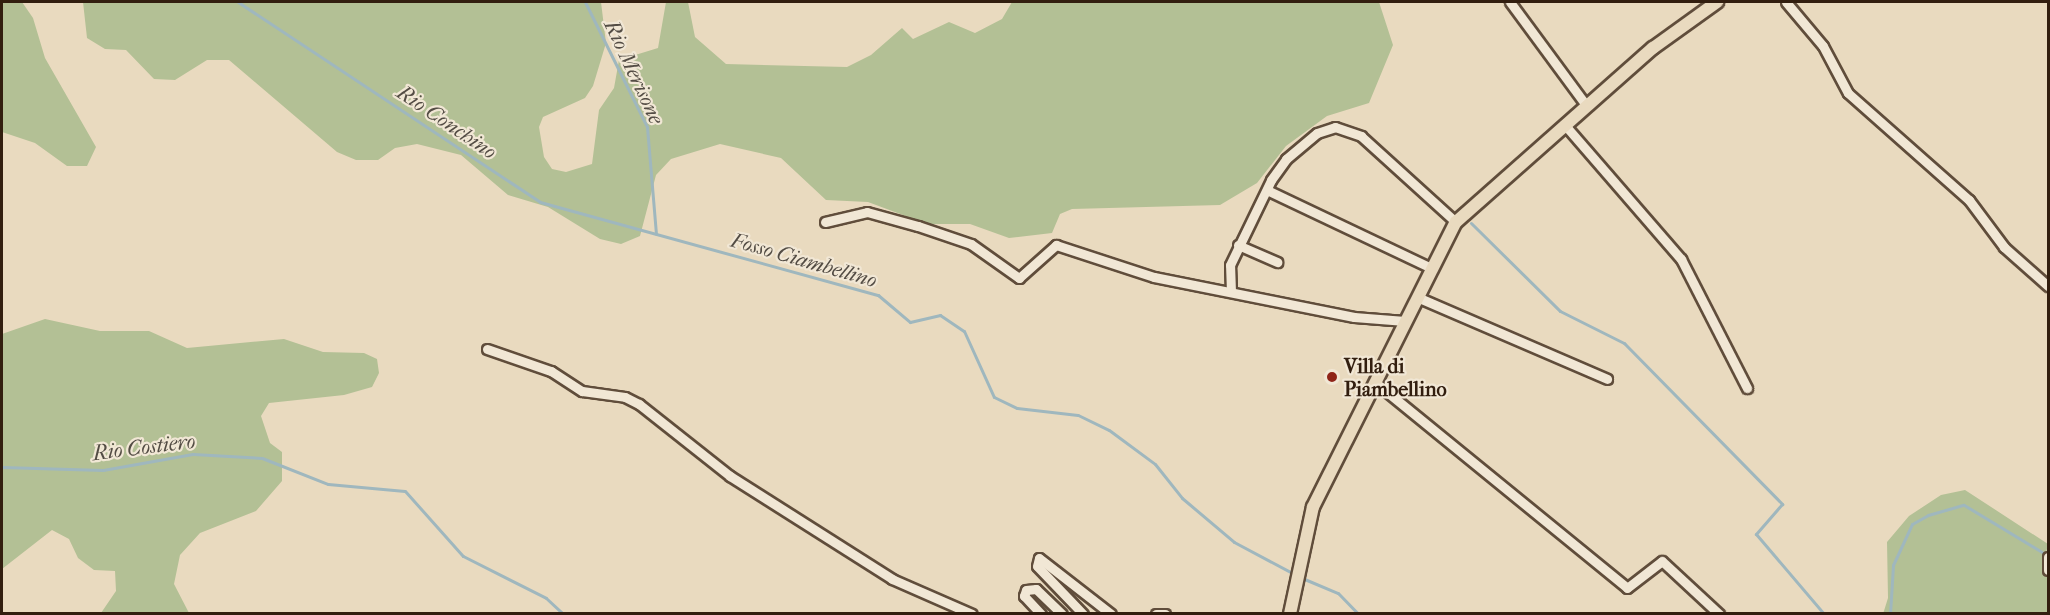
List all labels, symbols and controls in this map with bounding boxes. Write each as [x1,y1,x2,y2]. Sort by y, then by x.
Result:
water label: Rio Merisone [599,16,669,128]
water label: Rio Conchino [392,79,502,165]
water label: Fosso Ciambellino [728,227,880,293]
place label: Villa di Piambellino [1344,354,1447,401]
marker: Villa di Piambellino [1325,370,1339,384]
water label: Rio Costiero [91,428,197,466]

